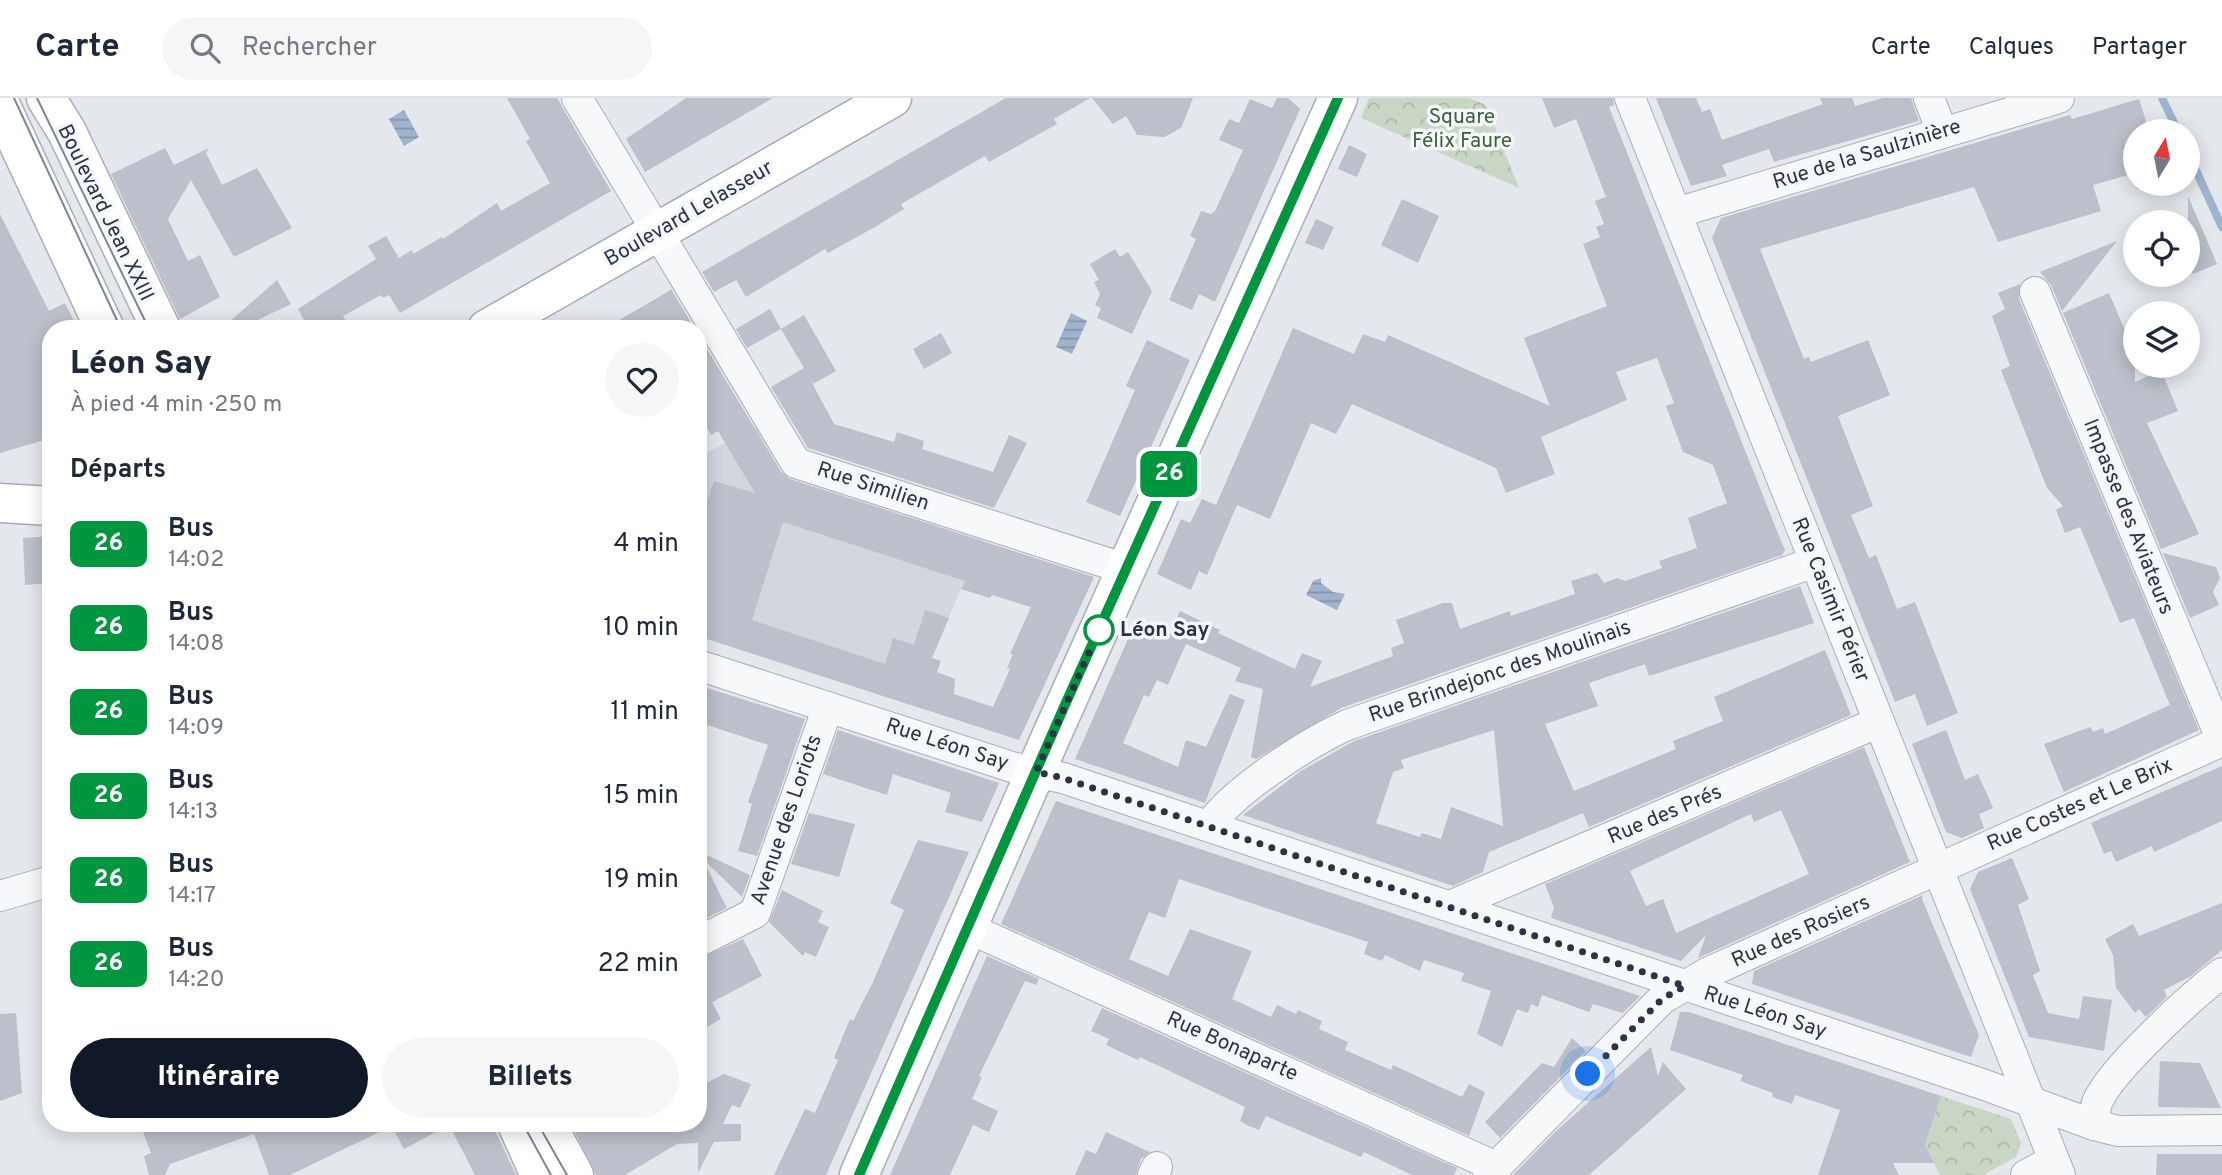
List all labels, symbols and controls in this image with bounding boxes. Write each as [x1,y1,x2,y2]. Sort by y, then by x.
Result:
search box [162,17,652,80]
text: Carte [35,27,120,69]
icon: search [186,29,224,67]
text: Rechercher [242,32,377,65]
text: Carte [1871,33,1931,63]
text: Calques [1969,33,2054,63]
text: Partager [2092,33,2187,63]
park label: Square Félix Faure [1412,104,1512,155]
street label: Rue de la Saulzinière [1770,114,1964,196]
north arrow [2123,119,2200,196]
map controls [2123,119,2200,378]
street label: Boulevard Jean XXIII [50,120,160,306]
street label: Boulevard Lelasseur [600,155,778,273]
button: locate [2123,210,2200,287]
button: layers [2123,301,2200,378]
button: heart [605,343,679,417]
text: Léon Say [70,344,212,386]
text: À pied · 4 min · 250 m [70,391,282,420]
street label: Impasse des Aviateurs [2076,415,2180,619]
line badge: 26 [1138,451,1200,497]
text: Départs [70,454,166,487]
street label: Rue Similien [813,456,933,518]
text: 26 [1154,459,1184,489]
text: Bus [168,513,214,546]
street label: Rue Casimir Périer [1785,514,1875,686]
text: 4 min [613,528,679,561]
text: 26 [94,529,123,559]
text: 14:02 [168,546,224,575]
text: Bus [168,597,214,630]
text: 10 min [603,612,679,645]
text: 26 [94,613,123,643]
street label: Rue Brindejonc des Moulinais [1365,614,1635,730]
marker: Léon Say [1084,615,1114,645]
place label: Léon Say [1120,617,1209,644]
text: 14:08 [168,630,224,659]
text: Bus [168,681,214,714]
text: 11 min [610,696,679,729]
text: 26 [94,697,123,727]
street label: Rue Léon Say [882,712,1012,778]
text: 14:09 [168,714,224,743]
street label: Avenue des Loriots [745,731,829,909]
street label: Rue Costes et Le Brix [1983,752,2177,858]
text: Bus [168,765,214,798]
street label: Rue des Prés [1604,779,1726,851]
text: 15 min [604,780,679,813]
text: 26 [94,781,123,811]
text: 14:13 [168,798,218,827]
text: Bus [168,849,214,882]
text: 19 min [604,864,679,897]
text: 26 [94,865,123,895]
text: 14:17 [168,882,216,911]
street label: Rue des Rosiers [1728,889,1874,975]
text: Bus [168,933,214,966]
text: 22 min [598,948,679,981]
text: 26 [94,949,123,979]
text: 14:20 [168,966,224,995]
street label: Rue Léon Say [1700,980,1830,1046]
street label: Rue Bonaparte [1162,1006,1302,1088]
button: Itinéraire [70,1038,368,1118]
button: Billets [382,1038,679,1118]
your location [1570,1056,1605,1091]

